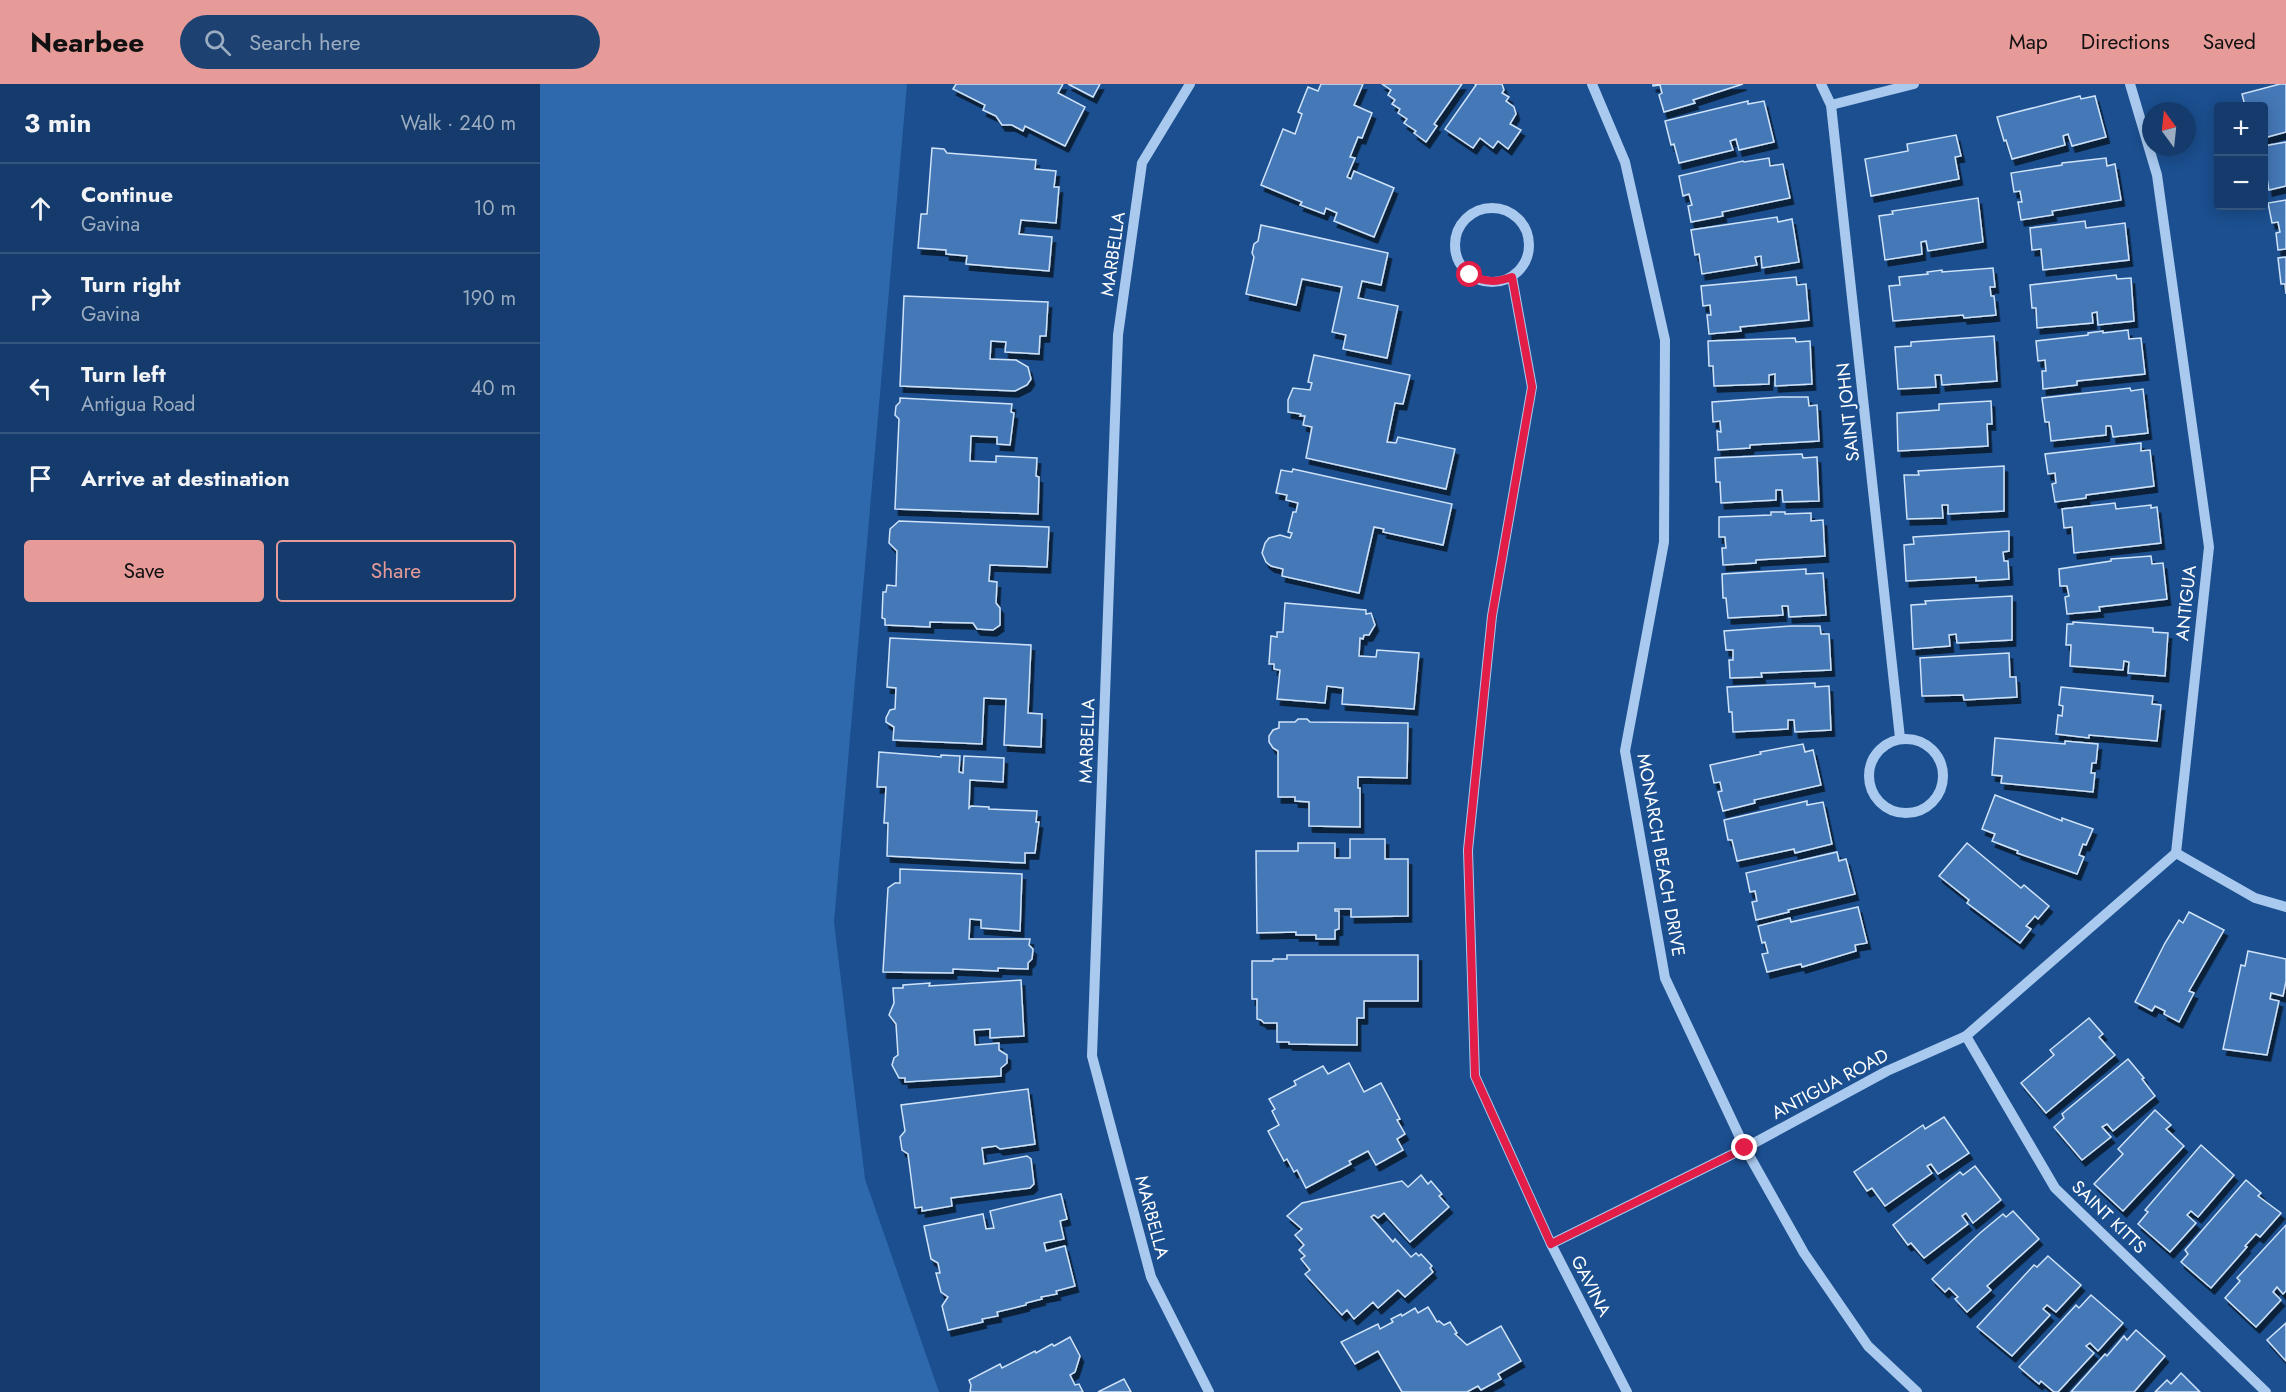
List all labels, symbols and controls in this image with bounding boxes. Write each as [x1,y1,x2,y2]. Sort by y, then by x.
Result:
search box [180,15,600,69]
text: Nearbee [30,22,144,63]
icon: search [201,26,234,59]
text: Search here [249,26,361,58]
text: Map [2009,27,2048,57]
text: Directions [2081,27,2170,57]
text: Saved [2203,27,2256,57]
north arrow [2142,102,2196,156]
map controls [2214,102,2268,210]
button: + [2214,102,2268,156]
text: 3 min [24,104,91,142]
text: Walk · 240 m [401,109,516,138]
button: − [2214,156,2268,210]
text: Continue [81,178,173,210]
icon: ahead [24,192,57,225]
text: 10 m [473,194,516,223]
text: Gavina [81,210,140,239]
street label: MARBELLA [1094,210,1132,298]
route start [1456,261,1482,287]
text: Turn right [81,268,181,300]
icon: right [24,282,57,315]
text: 190 m [462,284,516,313]
text: Gavina [81,300,140,329]
text: Turn left [81,358,166,390]
street label: SAINT JOHN [1830,361,1866,463]
icon: left [24,372,57,405]
text: 40 m [471,374,516,403]
text: Antigua Road [81,390,195,419]
icon: arrive [24,462,57,495]
text: Arrive at destination [81,462,290,494]
button: Save [24,540,264,602]
button: Share [276,540,516,602]
street label: ANTIGUA [2169,564,2203,642]
street label: MARBELLA [1073,698,1101,784]
street label: MONARCH BEACH DRIVE [1630,751,1692,959]
street label: ANTIGUA ROAD [1767,1042,1893,1126]
route end [1731,1134,1757,1160]
street label: MARBELLA [1128,1173,1176,1262]
street label: SAINT KITTS [2066,1174,2153,1260]
street label: GAVINA [1565,1251,1618,1321]

